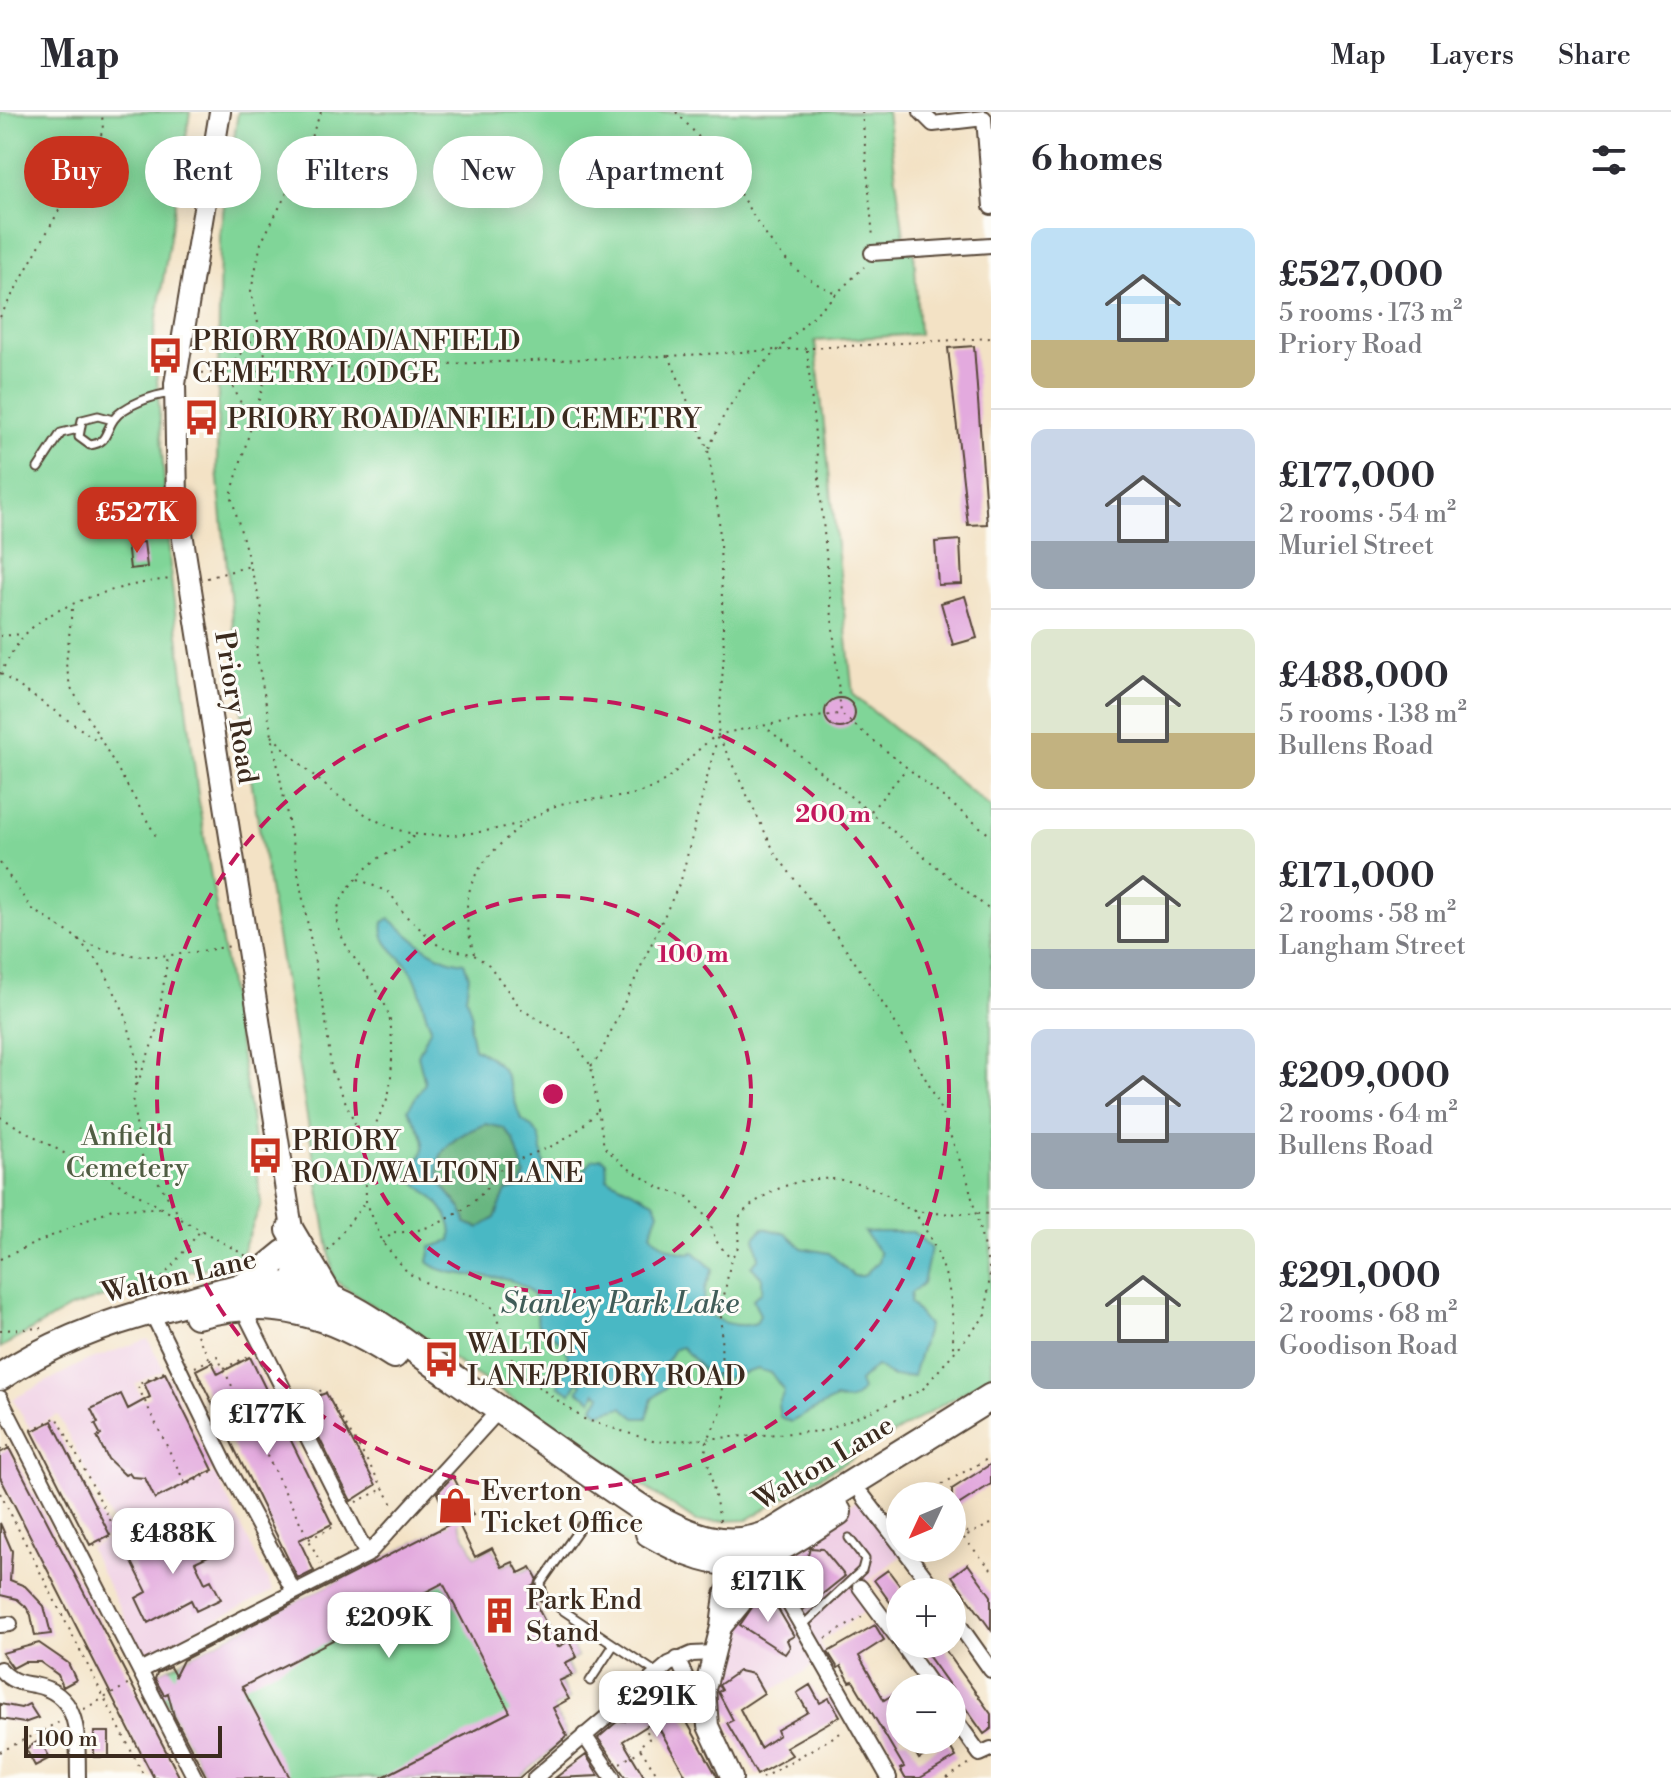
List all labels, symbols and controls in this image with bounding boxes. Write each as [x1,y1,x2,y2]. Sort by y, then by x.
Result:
text: Map [40,32,120,79]
text: Map [1331,38,1386,73]
text: Layers [1430,38,1514,73]
text: Share [1558,38,1631,73]
chip: Buy [24,136,129,208]
chip: Rent [145,136,261,208]
chip: Filters [277,136,417,208]
chip: New [433,136,543,208]
chip: Apartment [559,136,752,208]
icon: filters [1587,138,1631,182]
text: 6 homes [1031,139,1163,181]
text: £527,000 [1279,255,1443,297]
icon: home [1095,260,1191,356]
text: 5 rooms · 173 m² [1279,297,1462,329]
place label: PRIORY ROAD/ANFIELD CEMETRY LODGE [192,324,521,391]
text: Priory Road [1279,329,1422,361]
bus stop icon: PRIORY ROAD/ANFIELD CEMETRY LODGE [147,337,185,375]
bus stop icon: PRIORY ROAD/ANFIELD CEMETRY [182,399,220,437]
place label: PRIORY ROAD/ANFIELD CEMETRY [227,402,702,437]
text: £177,000 [1279,456,1435,498]
icon: home [1095,461,1191,557]
pin: £527K [81,487,193,555]
text: £527K [95,497,179,529]
text: 2 rooms · 54 m² [1279,498,1456,530]
text: Muriel Street [1279,530,1434,562]
street label: Priory Road [206,628,265,786]
text: £488,000 [1279,656,1449,698]
icon: home [1095,661,1191,757]
text: 5 rooms · 138 m² [1279,698,1467,730]
text: Bullens Road [1279,730,1433,762]
text: 200 m [795,800,871,830]
text: £171,000 [1279,856,1435,898]
icon: home [1095,861,1191,957]
text: 2 rooms · 58 m² [1279,898,1456,930]
text: Langham Street [1279,930,1466,962]
text: 100 m [657,940,729,970]
text: £209,000 [1279,1056,1450,1098]
icon: home [1095,1061,1191,1157]
centre of rings [539,1080,567,1108]
text: 2 rooms · 64 m² [1279,1098,1458,1130]
park label: Anfield Cemetery [66,1119,189,1186]
place label: PRIORY ROAD/WALTON LANE [292,1124,584,1191]
text: Bullens Road [1279,1130,1433,1162]
bus stop icon: PRIORY ROAD/WALTON LANE [247,1137,285,1175]
street label: Walton Lane [98,1242,260,1311]
text: £291,000 [1279,1256,1441,1298]
icon: home [1095,1261,1191,1357]
water label: Stanley Park Lake [501,1285,739,1323]
text: 2 rooms · 68 m² [1279,1298,1457,1330]
place label: WALTON LANE/PRIORY ROAD [466,1327,746,1394]
text: Goodison Road [1279,1330,1458,1362]
bus stop icon: WALTON LANE/PRIORY ROAD [422,1340,460,1378]
pin: £177K [211,1389,323,1457]
text: £177K [228,1399,306,1431]
street label: Walton Lane [746,1408,900,1519]
place label: Everton Ticket Office [481,1474,643,1541]
north arrow [886,1482,966,1562]
map controls [886,1482,966,1754]
shop icon: Everton Ticket Office [436,1487,474,1525]
pin: £488K [117,1508,229,1576]
text: £488K [130,1518,216,1550]
pin: £171K [712,1556,824,1624]
text: £171K [730,1566,806,1598]
button: + [886,1578,966,1658]
place label: Park End Stand [526,1583,642,1650]
pin: £209K [333,1592,445,1660]
building icon: Park End Stand [481,1596,519,1634]
text: £209K [345,1602,433,1634]
pin: £291K [601,1671,713,1739]
button: − [886,1674,966,1754]
text: £291K [617,1681,697,1713]
scale bar [24,1722,222,1758]
text: 100 m [36,1726,98,1753]

